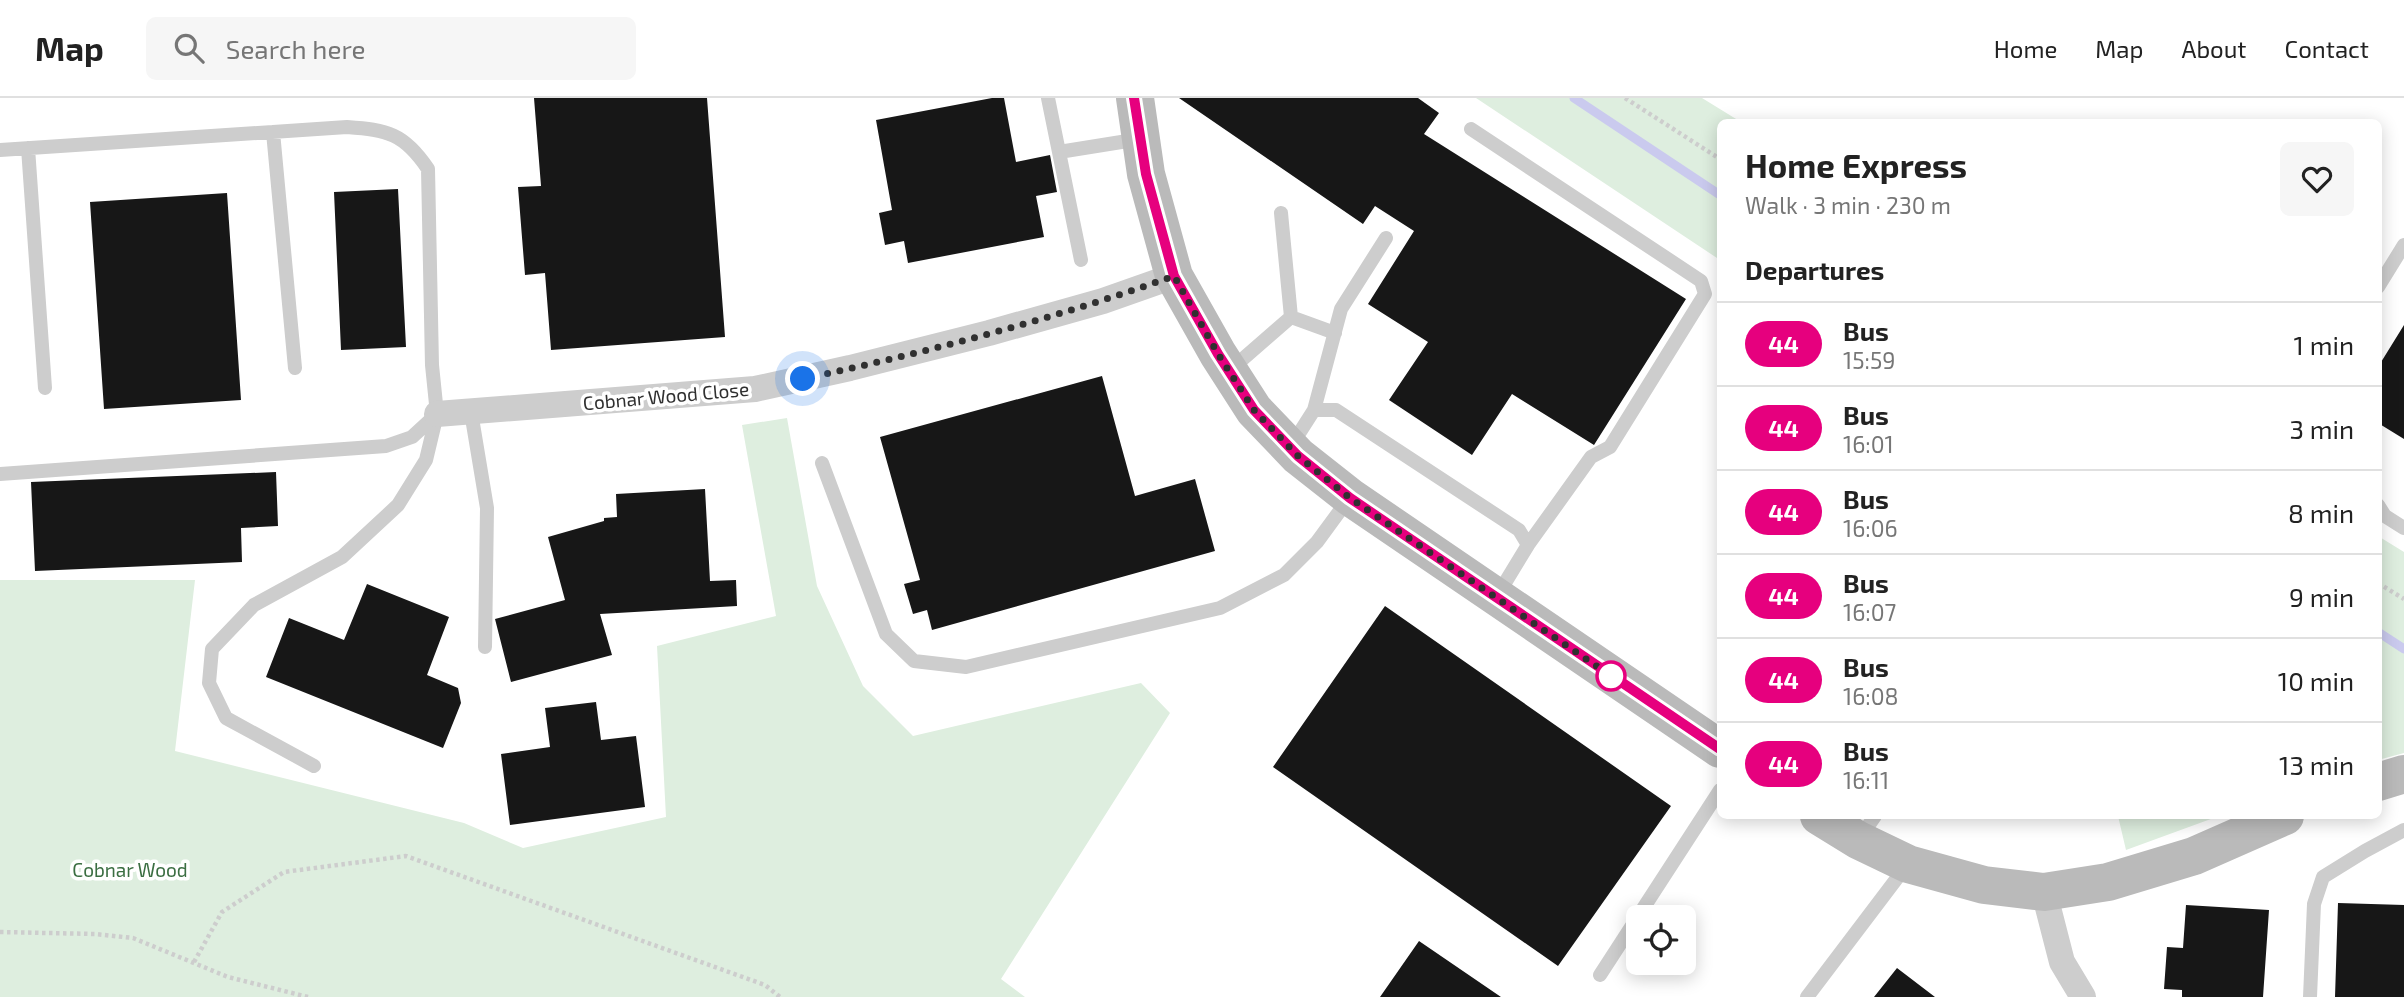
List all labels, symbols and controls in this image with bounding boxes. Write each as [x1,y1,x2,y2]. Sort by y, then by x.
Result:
search box [146,17,636,80]
text: Map [35,28,104,68]
icon: search [170,29,208,67]
text: Search here [226,33,365,64]
text: Home [1994,34,2057,63]
text: Map [2095,34,2143,63]
text: About [2181,34,2247,63]
text: Contact [2285,34,2369,63]
button: heart [2280,142,2354,216]
text: Home Express [1745,145,1967,185]
text: Walk · 3 min · 230 m [1745,191,1951,219]
text: Departures [1745,254,1884,285]
text: Bus [1843,315,1889,346]
text: 44 [1768,329,1799,358]
text: 1 min [2294,329,2354,360]
text: 15:59 [1843,346,1895,374]
your location [785,361,820,396]
street label: Cobnar Wood Close [582,377,750,414]
text: Bus [1843,399,1889,430]
text: 44 [1768,413,1799,442]
text: 3 min [2289,413,2354,444]
text: 16:01 [1843,430,1894,458]
text: Bus [1843,483,1889,514]
text: 44 [1768,497,1799,526]
text: 8 min [2288,497,2354,528]
text: 16:06 [1843,514,1898,542]
text: Bus [1843,567,1889,598]
text: 44 [1768,581,1799,610]
text: 9 min [2289,581,2354,612]
text: 16:07 [1843,598,1896,626]
text: Bus [1843,651,1889,682]
unlabelled marker [1596,661,1626,691]
text: 44 [1768,665,1799,694]
text: 10 min [2278,665,2354,696]
text: 16:08 [1843,682,1899,710]
text: Bus [1843,735,1889,766]
text: 44 [1768,749,1799,778]
text: 13 min [2279,749,2354,780]
text: 16:11 [1843,766,1889,794]
park label: Cobnar Wood [72,858,188,881]
map controls [1626,905,1696,975]
button: locate [1626,905,1696,975]

